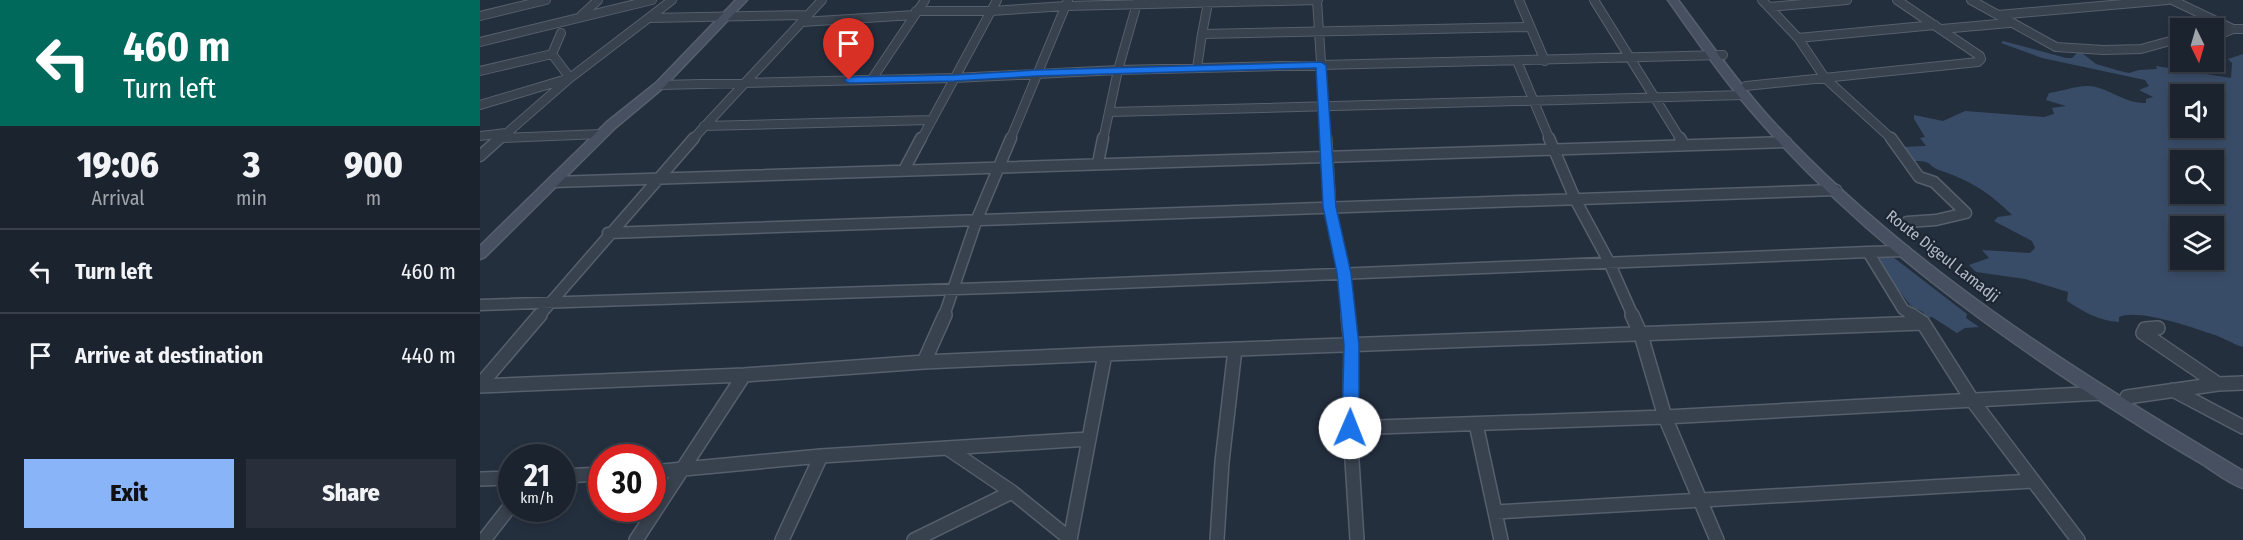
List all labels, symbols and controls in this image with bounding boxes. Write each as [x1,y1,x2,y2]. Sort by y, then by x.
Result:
pin [823,18,874,80]
north arrow [2170,18,2224,72]
map controls [2170,18,2224,270]
text: 460 m [123,22,230,72]
icon: left [24,24,102,102]
icon: arrive [832,27,865,60]
text: Turn left [123,73,216,105]
button: sound [2170,84,2224,138]
text: 19:06 [77,143,159,187]
text: 3 [243,143,260,187]
text: 900 [344,143,403,187]
button: search [2170,150,2224,204]
text: Arrival [92,186,145,210]
text: min [236,186,267,210]
text: m [366,186,381,210]
street label: Route Digeul Lamadji [1883,206,2003,306]
button: layers [2170,216,2224,270]
icon: left [24,255,57,288]
text: Turn left [75,258,153,285]
text: 460 m [401,258,456,285]
icon: arrive [24,339,57,372]
text: Arrive at destination [75,342,263,369]
text: 440 m [401,342,456,369]
position arrow [1318,396,1382,460]
speed limit sign: 30 [588,444,666,522]
text: 21 [524,458,550,494]
button: Exit [24,459,234,528]
button: Share [246,459,456,528]
text: km/h [520,489,554,507]

